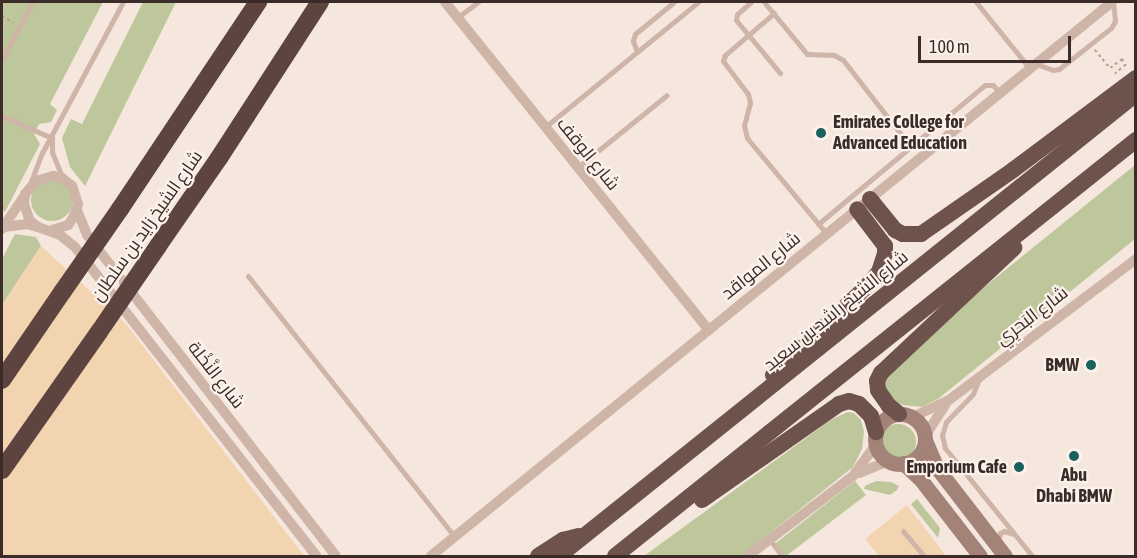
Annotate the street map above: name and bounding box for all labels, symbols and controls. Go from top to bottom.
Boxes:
scale bar [921,24,1074,62]
text: 100 m [929,36,970,57]
place label: Emirates College for Advanced Education [833,112,967,154]
street label: شارع الوقف [552,113,624,195]
marker: Emirates College for Advanced Education [814,126,828,140]
street label: شارع الشيخ زايد بن سلطان [87,146,207,306]
street label: شارع المواقد [717,228,805,304]
street label: شارع الشيخ راشد بن سعيد [760,246,912,376]
street label: شارع البَحرِي [992,282,1072,350]
street label: شارع النَّخْلة [183,337,249,413]
place label: BMW [1045,354,1079,376]
marker: BMW [1084,358,1098,372]
marker: Abu Dhabi BMW [1067,449,1081,463]
place label: Emporium Cafe [906,456,1007,478]
marker: Emporium Cafe [1012,460,1026,474]
place label: Abu Dhabi BMW [1036,465,1112,508]

